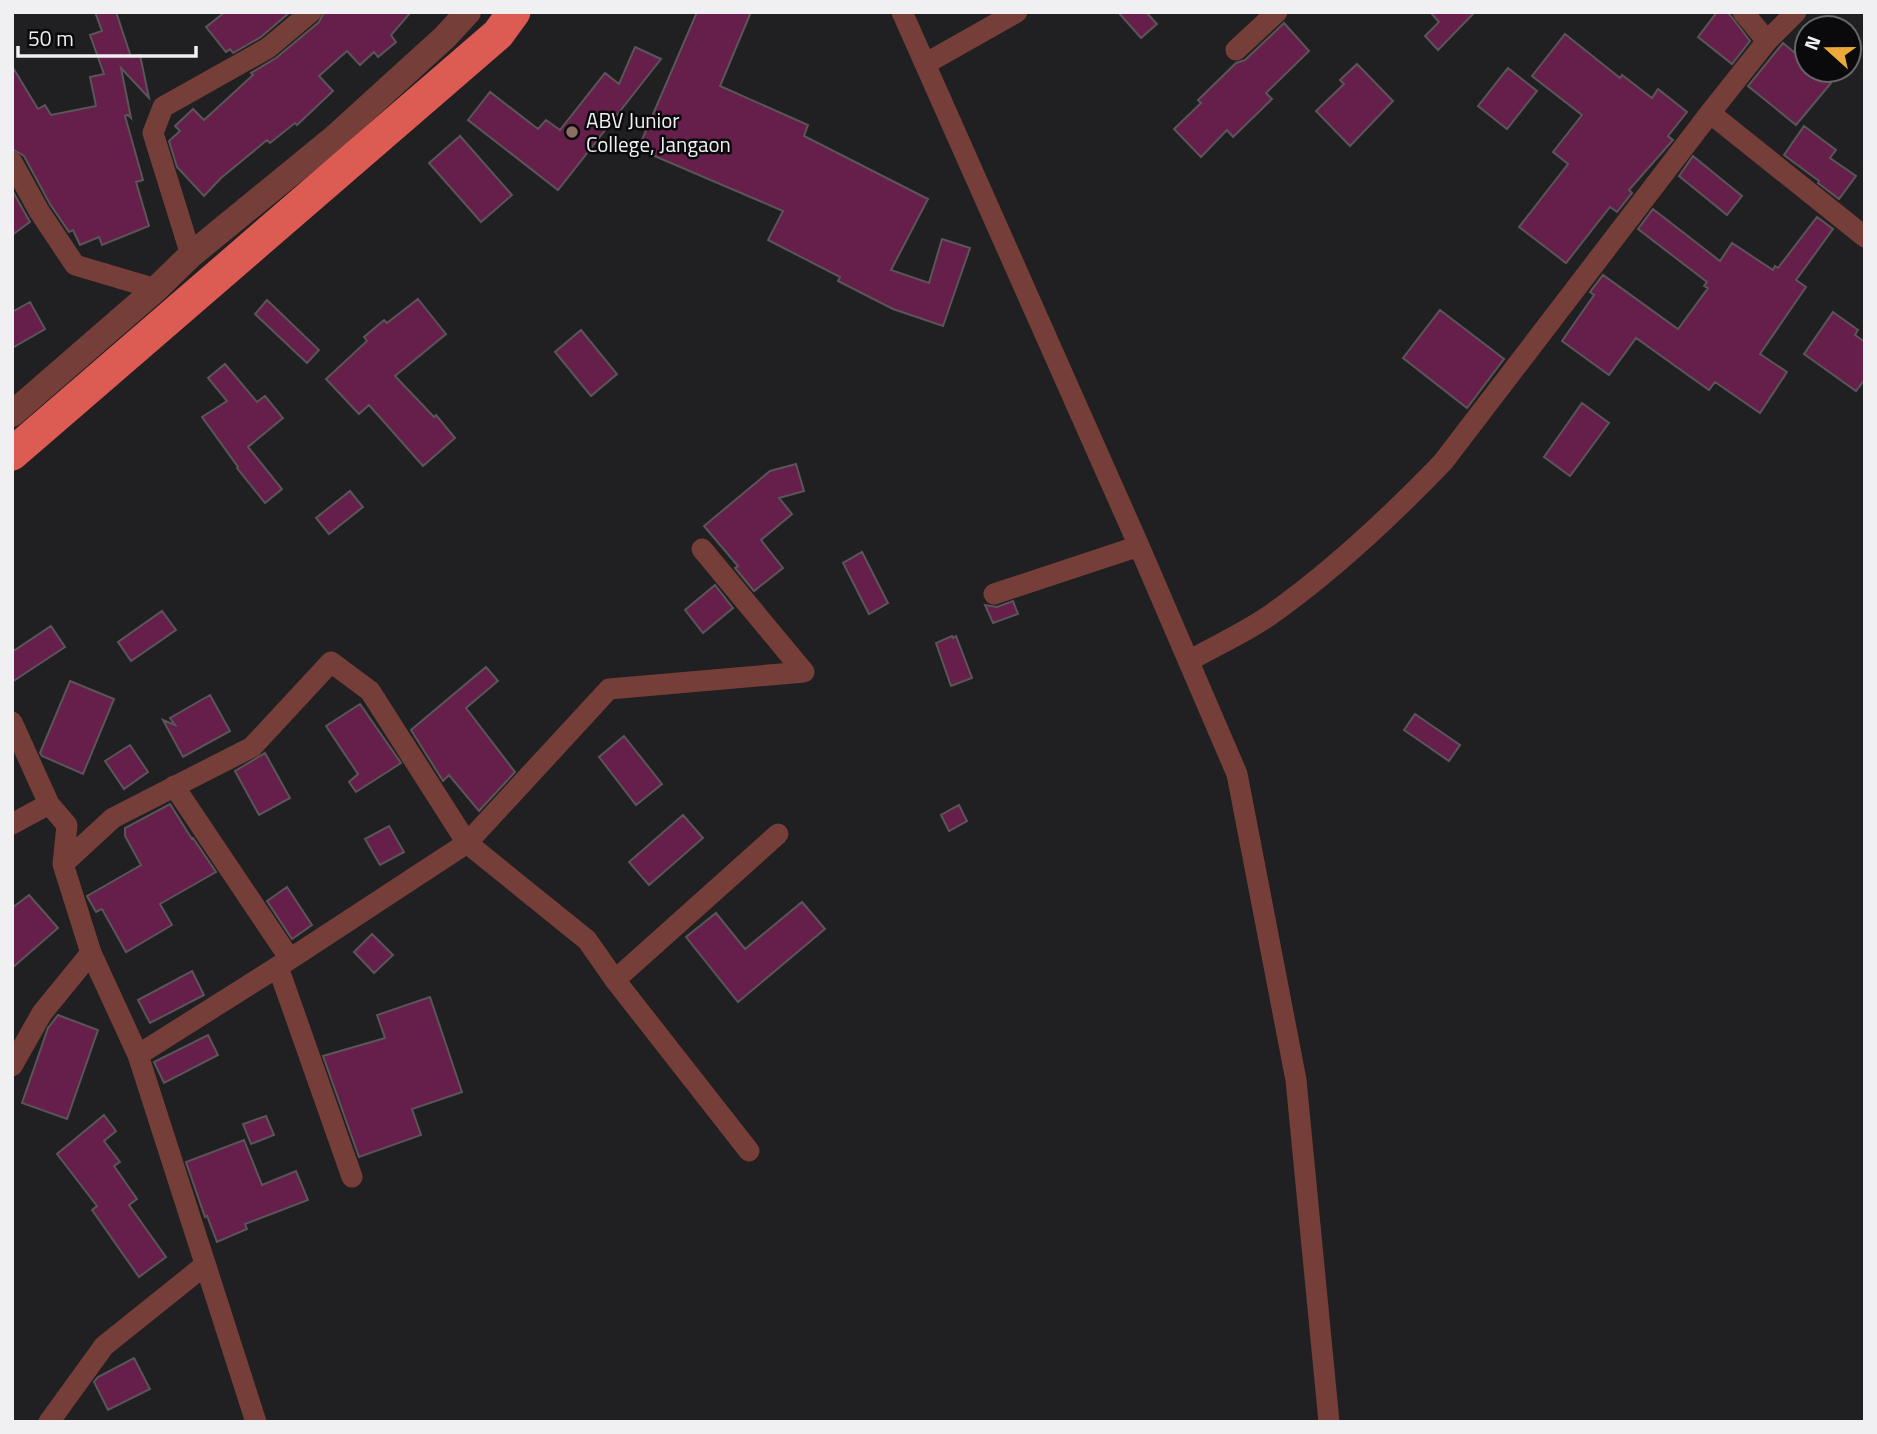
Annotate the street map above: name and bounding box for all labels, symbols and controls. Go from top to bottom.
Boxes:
scale bar [18,14,196,58]
north arrow [1793,14,1863,84]
text: 50 m [28,22,74,54]
text: N [1796,31,1828,54]
place label: ABV Junior College, Jangaon [586,104,731,160]
marker: ABV Junior College, Jangaon [564,124,580,140]

